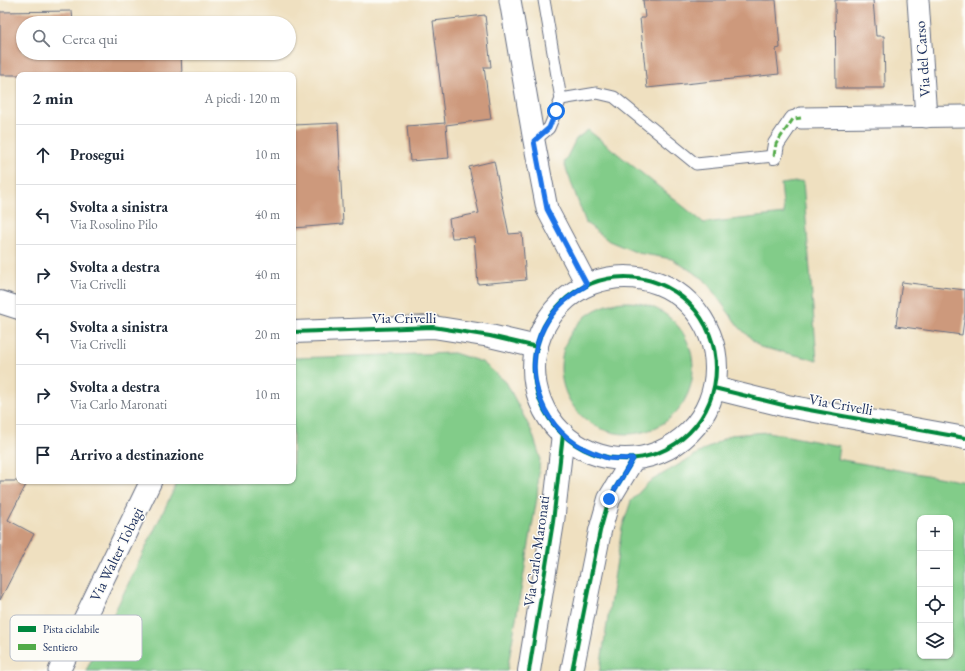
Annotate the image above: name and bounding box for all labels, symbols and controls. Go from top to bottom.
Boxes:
search box [16,16,296,60]
street label: Via del Carso [910,20,934,98]
icon: search [30,27,52,49]
text: Cerca qui [62,29,118,48]
text: 2 min [32,87,73,109]
text: A piedi · 120 m [205,90,280,107]
route start [547,102,565,120]
icon: ahead [32,144,54,166]
text: Prosegui [70,145,125,164]
text: 10 m [255,146,280,163]
text: Svolta a sinistra [70,197,168,216]
icon: left [32,204,54,226]
text: 40 m [255,206,280,223]
text: Via Rosolino Pilo [70,216,158,233]
text: Svolta a destra [70,257,160,276]
icon: right [32,264,54,286]
text: 40 m [255,266,280,283]
text: Via Crivelli [70,276,126,293]
street label: Via Crivelli [372,308,437,327]
text: Svolta a sinistra [70,317,168,336]
icon: left [32,324,54,346]
text: 20 m [255,326,280,343]
text: Via Crivelli [70,336,126,353]
text: Svolta a destra [70,377,160,396]
icon: right [32,384,54,406]
text: 10 m [255,386,280,403]
street label: Via Crivelli [807,389,875,419]
text: Via Carlo Maronati [70,396,167,413]
icon: arrive [32,444,54,466]
text: Arrivo a destinazione [70,445,204,464]
route end [600,490,618,508]
street label: Via Carlo Maronati [519,494,553,608]
street label: Via Walter Tobagi [85,504,147,604]
map controls [917,515,953,659]
button: + [917,515,953,551]
button: − [917,551,953,587]
button: locate [917,587,953,623]
legend [10,615,142,661]
text: Pista ciclabile [43,622,100,636]
button: layers [917,623,953,659]
text: Sentiero [43,640,78,654]

